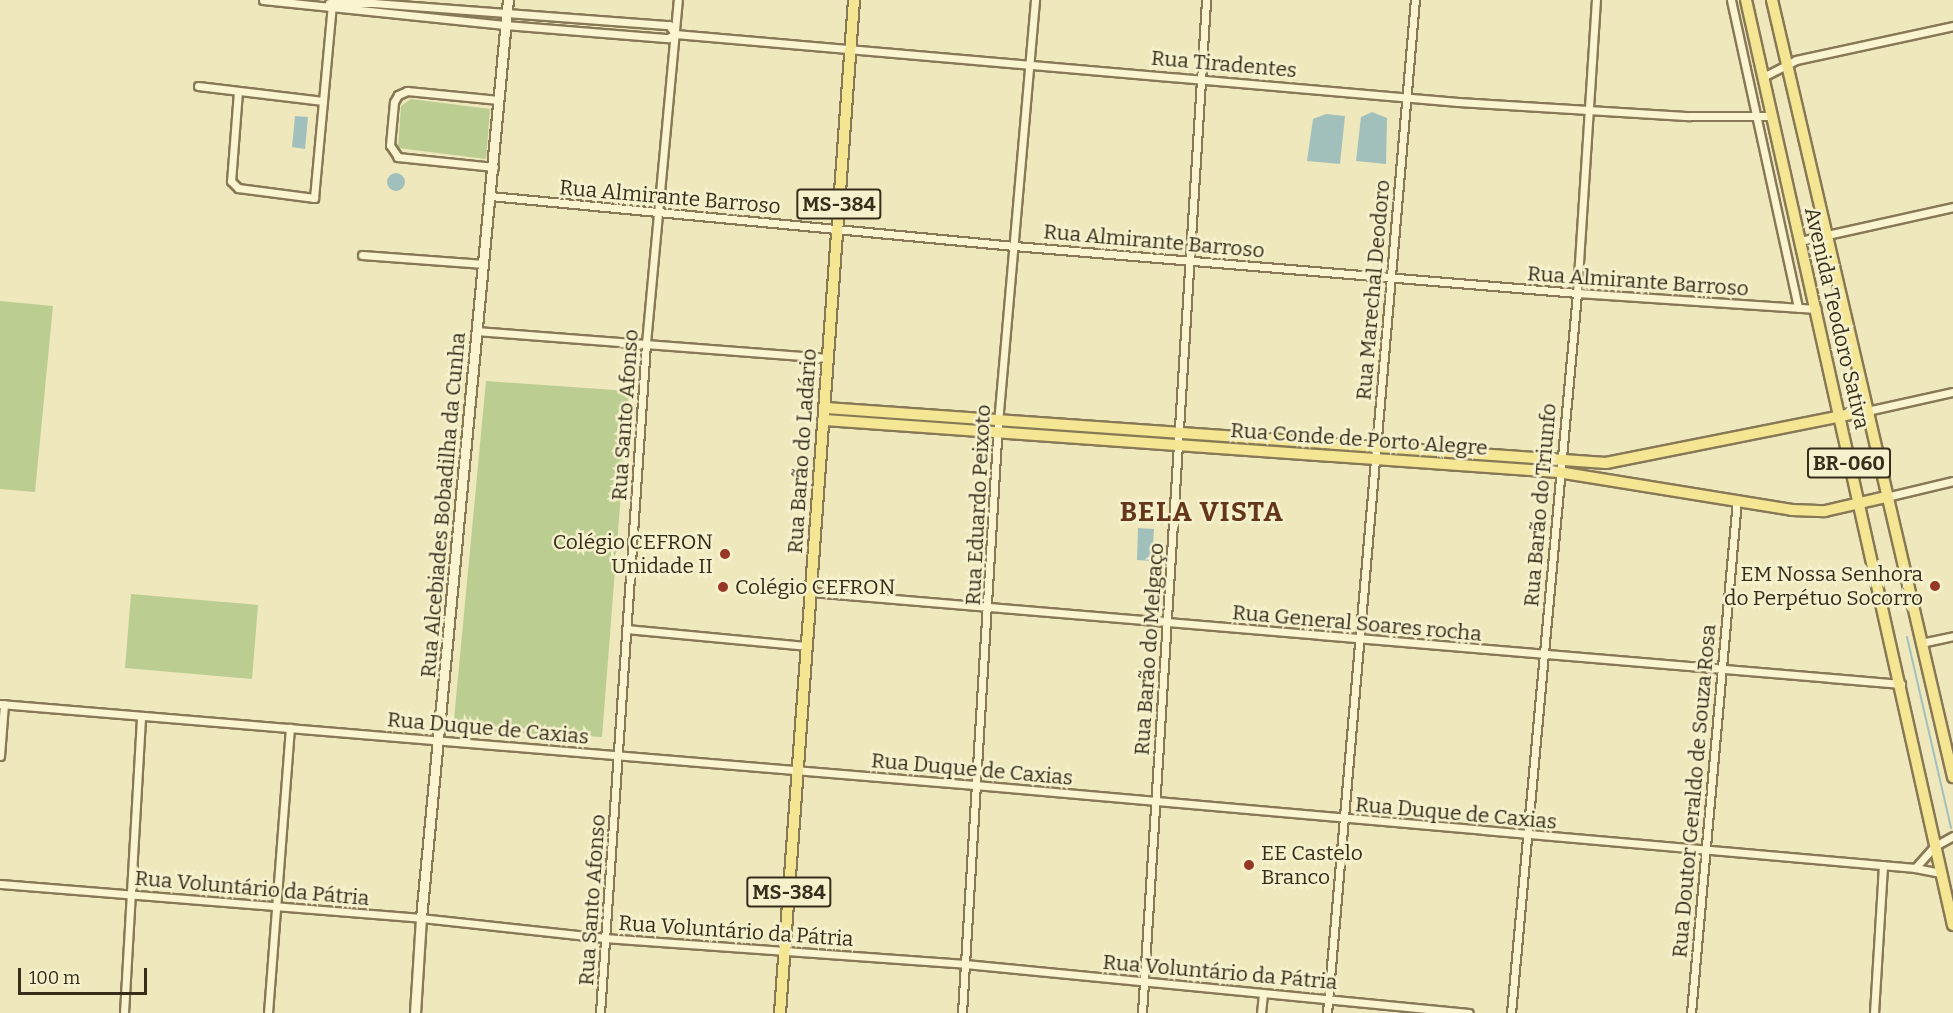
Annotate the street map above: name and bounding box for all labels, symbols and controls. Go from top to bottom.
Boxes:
street label: Rua Tiradentes [1150,45,1298,83]
street label: Rua Almirante Barroso [558,175,782,219]
street label: Rua Marechal Deodoro [1351,179,1395,401]
road number: MS-384 [796,187,882,221]
street label: Avenida Teodoro Sativa [1799,205,1875,431]
street label: Rua Almirante Barroso [1042,219,1266,263]
street label: Rua Almirante Barroso [1526,261,1750,301]
street label: Rua Santo Afonso [606,328,644,502]
street label: Rua Alcebiades Bobadilha da Cunha [415,331,471,679]
street label: Rua Barão do Ladário [782,348,822,554]
street label: Rua Barão do Triunfo [1519,402,1561,608]
street label: Rua Eduardo Peixoto [960,404,996,606]
street label: Rua Conde de Porto Alegre [1230,417,1488,461]
road number: BR-060 [1807,446,1891,480]
district label: BELA VISTA [1120,497,1284,529]
place label: Colégio CEFRON Unidade II [553,529,713,579]
street label: Rua Barão do Melgaço [1129,542,1169,756]
marker: Colégio CEFRON Unidade II [718,547,732,561]
place label: EM Nossa Senhora do Perpétuo Socorro [1724,561,1923,611]
place label: Colégio CEFRON [735,574,895,600]
marker: EM Nossa Senhora do Perpétuo Socorro [1928,579,1942,593]
marker: Colégio CEFRON [716,580,730,594]
street label: Rua General Soares rocha [1231,600,1483,646]
street label: Rua Doutor Geraldo de Souza Rosa [1667,623,1721,959]
street label: Rua Duque de Caxias [386,707,590,749]
street label: Rua Duque de Caxias [870,748,1074,790]
street label: Rua Duque de Caxias [1354,792,1558,834]
street label: Rua Santo Afonso [573,813,611,987]
place label: EE Castelo Branco [1261,840,1363,890]
marker: EE Castelo Branco [1242,858,1256,872]
street label: Rua Voluntário da Pátria [134,865,370,911]
road number: MS-384 [746,875,832,909]
street label: Rua Voluntário da Pátria [618,910,854,952]
street label: Rua Voluntário da Pátria [1102,949,1338,995]
scale bar [21,956,150,994]
text: 100 m [29,967,80,989]

